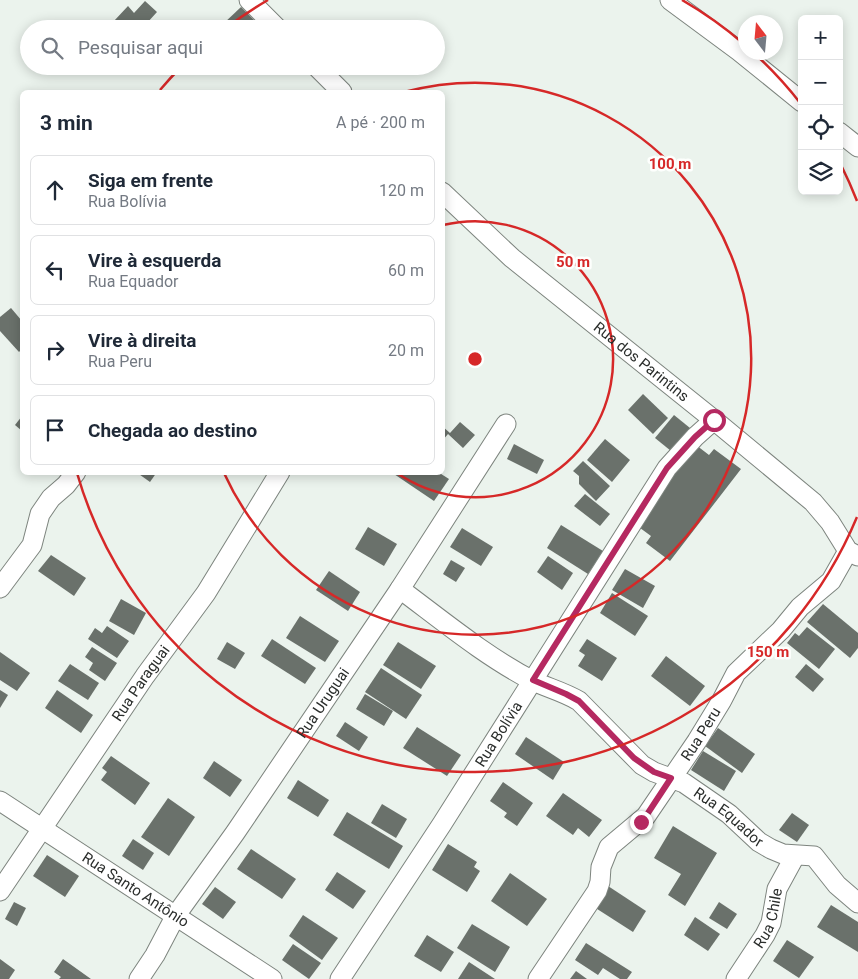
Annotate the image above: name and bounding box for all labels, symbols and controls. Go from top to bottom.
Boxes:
north arrow [738,15,783,60]
map controls [798,15,843,195]
button: + [798,15,843,60]
search box [20,20,445,75]
icon: search [38,34,66,62]
text: Pesquisar aqui [78,36,203,59]
button: − [798,60,843,105]
button: locate [798,105,843,150]
text: 3 min [40,111,93,135]
text: A pé · 200 m [336,113,425,132]
button: layers [798,150,843,195]
text: 100 m [649,155,691,173]
text: Siga em frente [88,169,213,192]
icon: ahead [41,176,69,204]
text: 120 m [379,181,424,200]
text: Rua Bolívia [88,192,167,211]
text: Vire à esquerda [88,249,221,272]
text: 50 m [556,253,590,271]
icon: left [41,256,69,284]
text: 60 m [388,261,424,280]
text: Rua Equador [88,272,178,291]
street label: Rua dos Parintins [590,318,693,405]
text: Vire à direita [88,329,197,352]
icon: right [41,336,69,364]
text: 20 m [388,341,424,360]
centre of rings [466,350,484,368]
text: Rua Peru [88,352,152,371]
route start [703,409,726,432]
icon: arrive [41,416,69,444]
text: Chegada ao destino [88,419,257,442]
street label: Rua Paraguai [108,642,174,725]
text: 150 m [747,643,789,661]
street label: Rua Uruguai [293,664,353,742]
street label: Rua Bolívia [472,698,526,770]
street label: Rua Peru [677,704,725,764]
street label: Rua Equador [690,783,766,851]
route end [630,811,653,834]
street label: Rua Santo Antônio [79,848,192,931]
street label: Rua Chile [750,887,786,952]

